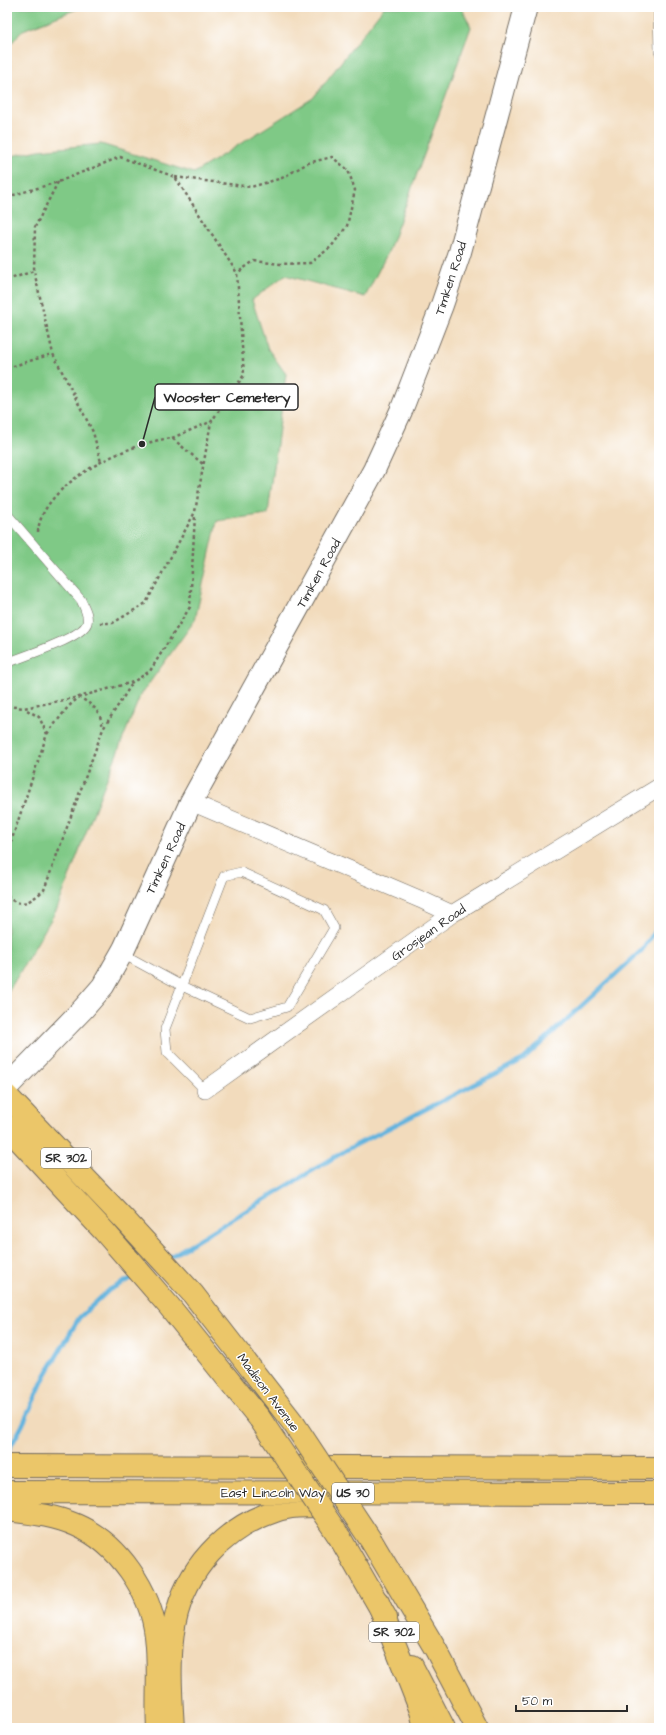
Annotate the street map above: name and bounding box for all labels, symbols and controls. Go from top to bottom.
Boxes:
street label: Timken Road [431,239,471,318]
callout: Wooster Cemetery [155,384,298,410]
text: Wooster Cemetery [162,388,291,408]
street label: Timken Road [292,535,346,611]
street label: Timken Road [142,820,190,897]
street label: Grosjean Road [388,900,470,965]
road number: SR 302 [41,1148,91,1168]
street label: Madison Avenue [233,1350,304,1435]
road number: US 30 [332,1483,374,1503]
street label: East Lincoln Way [221,1484,325,1503]
road number: SR 302 [369,1622,419,1642]
scale bar [516,1687,627,1713]
text: 50 m [522,1693,553,1710]

